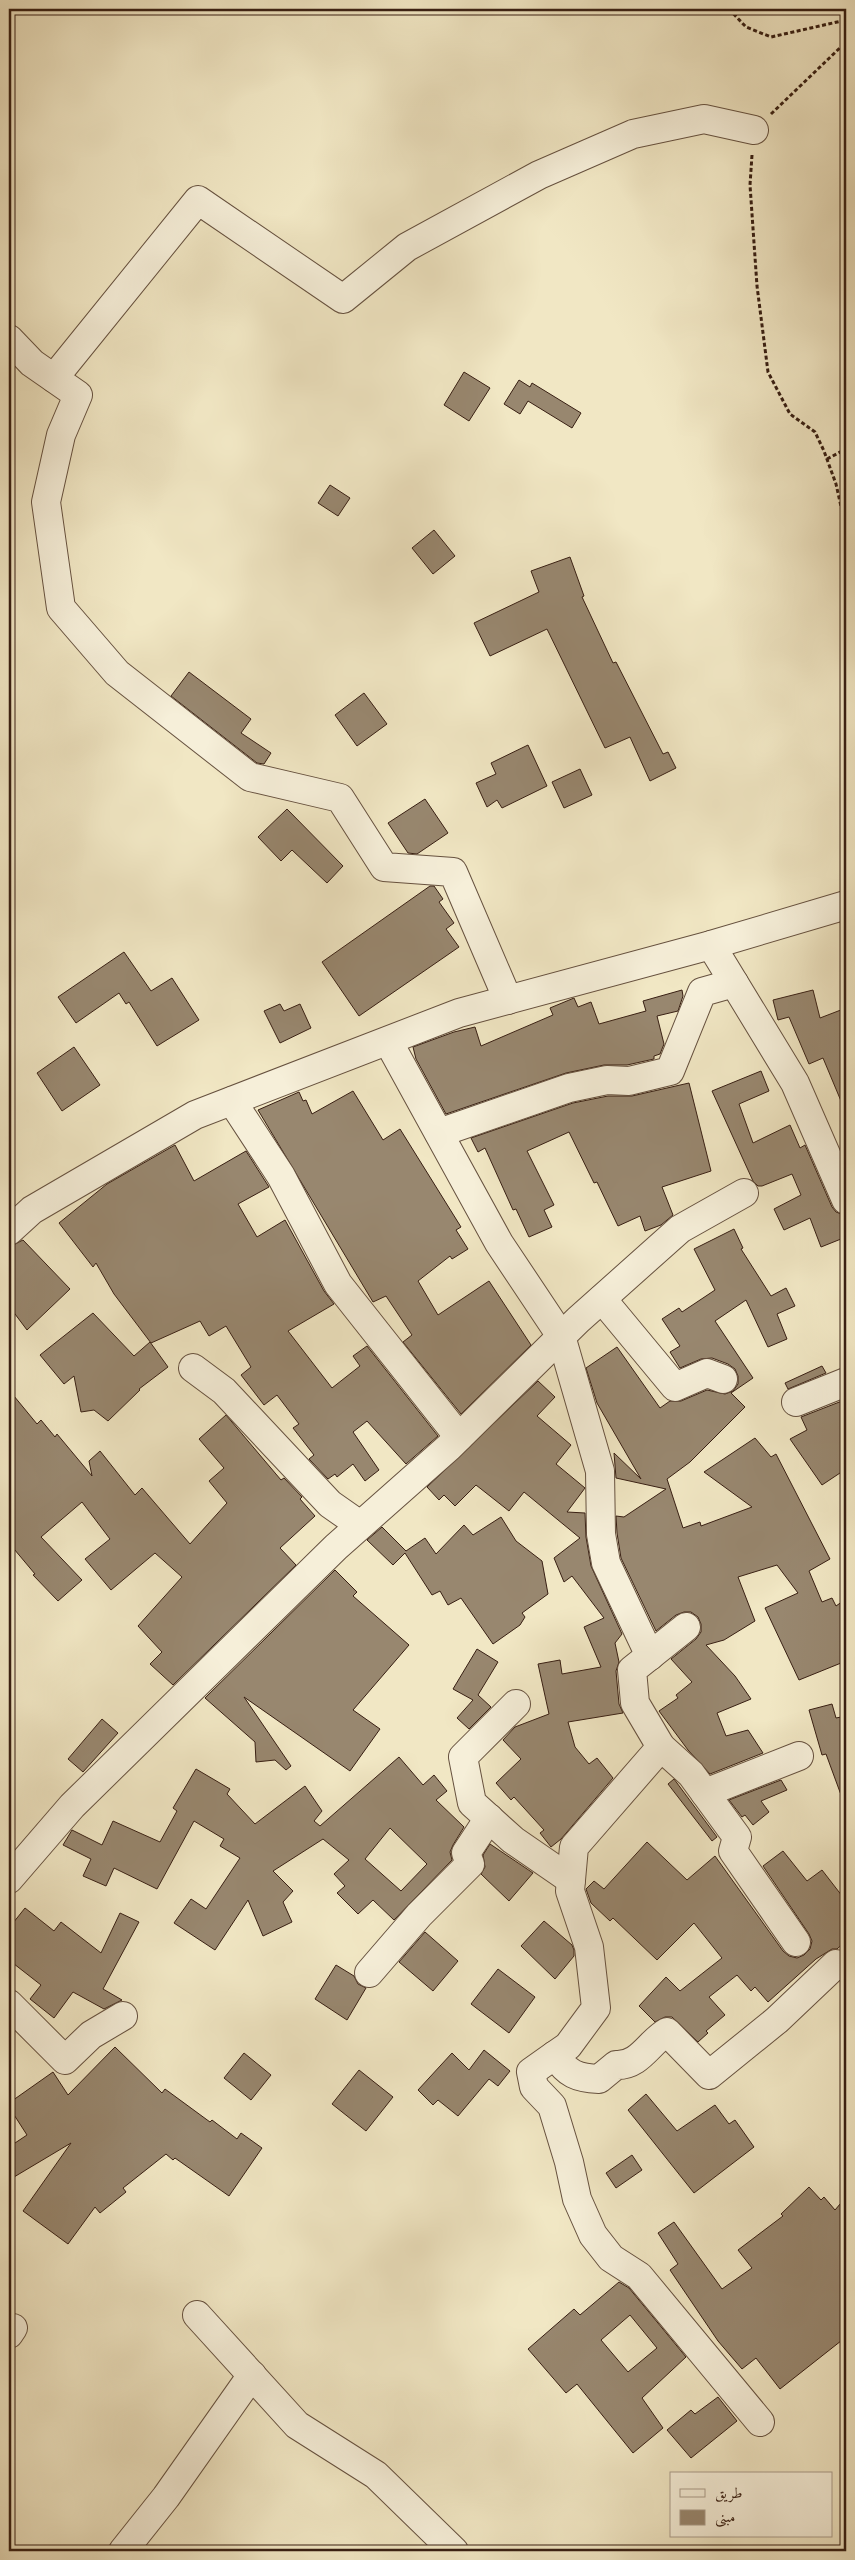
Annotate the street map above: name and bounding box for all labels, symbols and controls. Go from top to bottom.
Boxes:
legend [670,2472,832,2538]
text: طريق [715,2484,742,2503]
text: مبنى [715,2508,735,2528]

